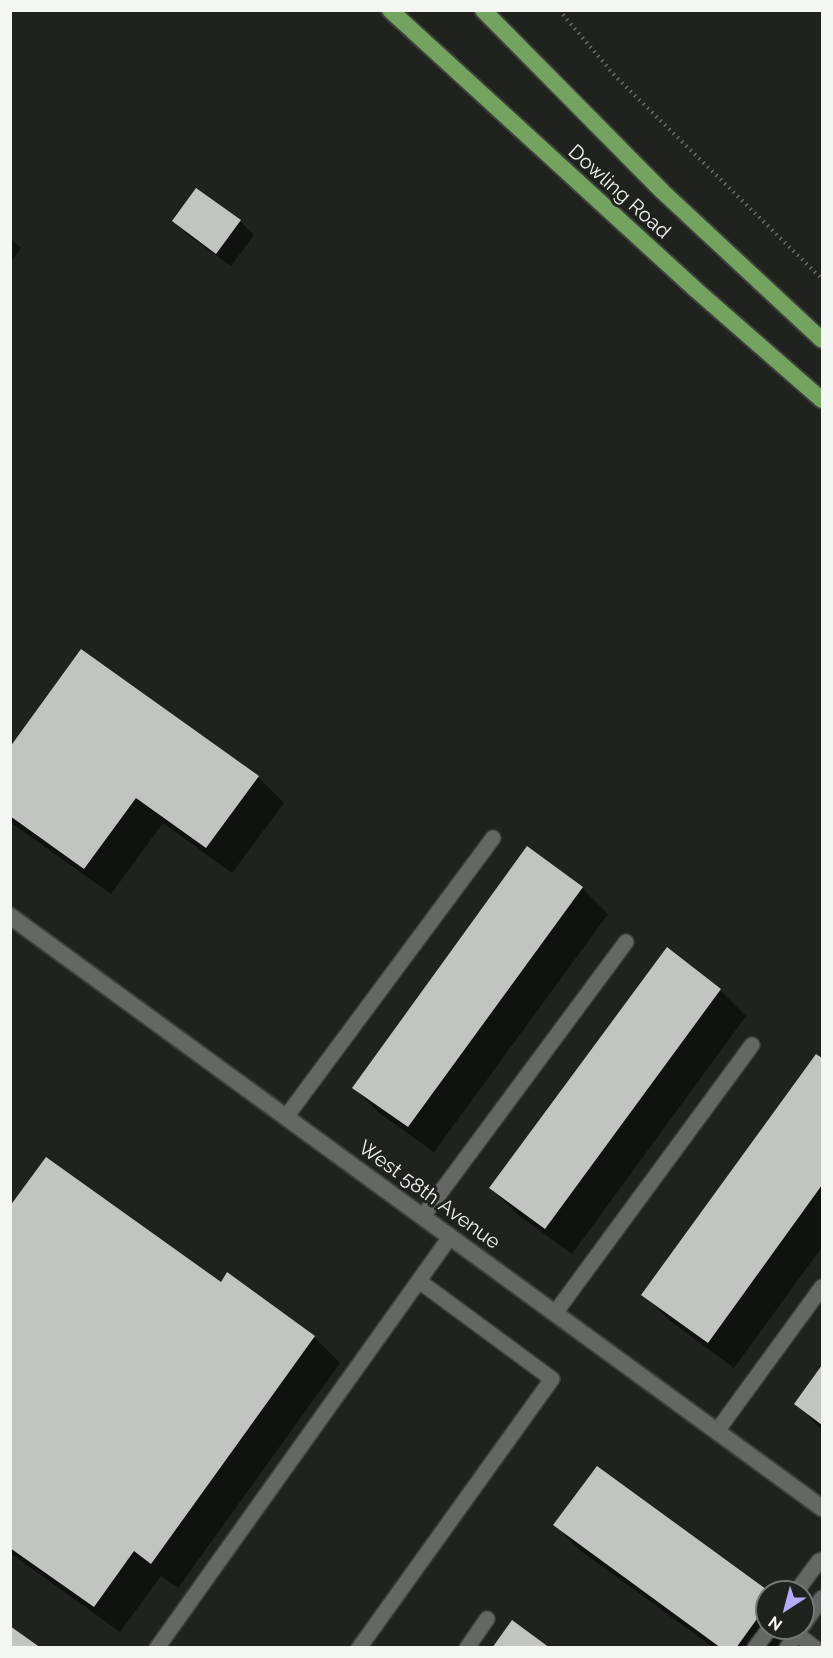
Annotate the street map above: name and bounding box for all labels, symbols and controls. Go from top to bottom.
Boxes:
street label: Dowling Road [563,140,675,244]
street label: West 58th Avenue [354,1136,504,1254]
north arrow [755,1580,815,1640]
text: N [765,1612,786,1635]

